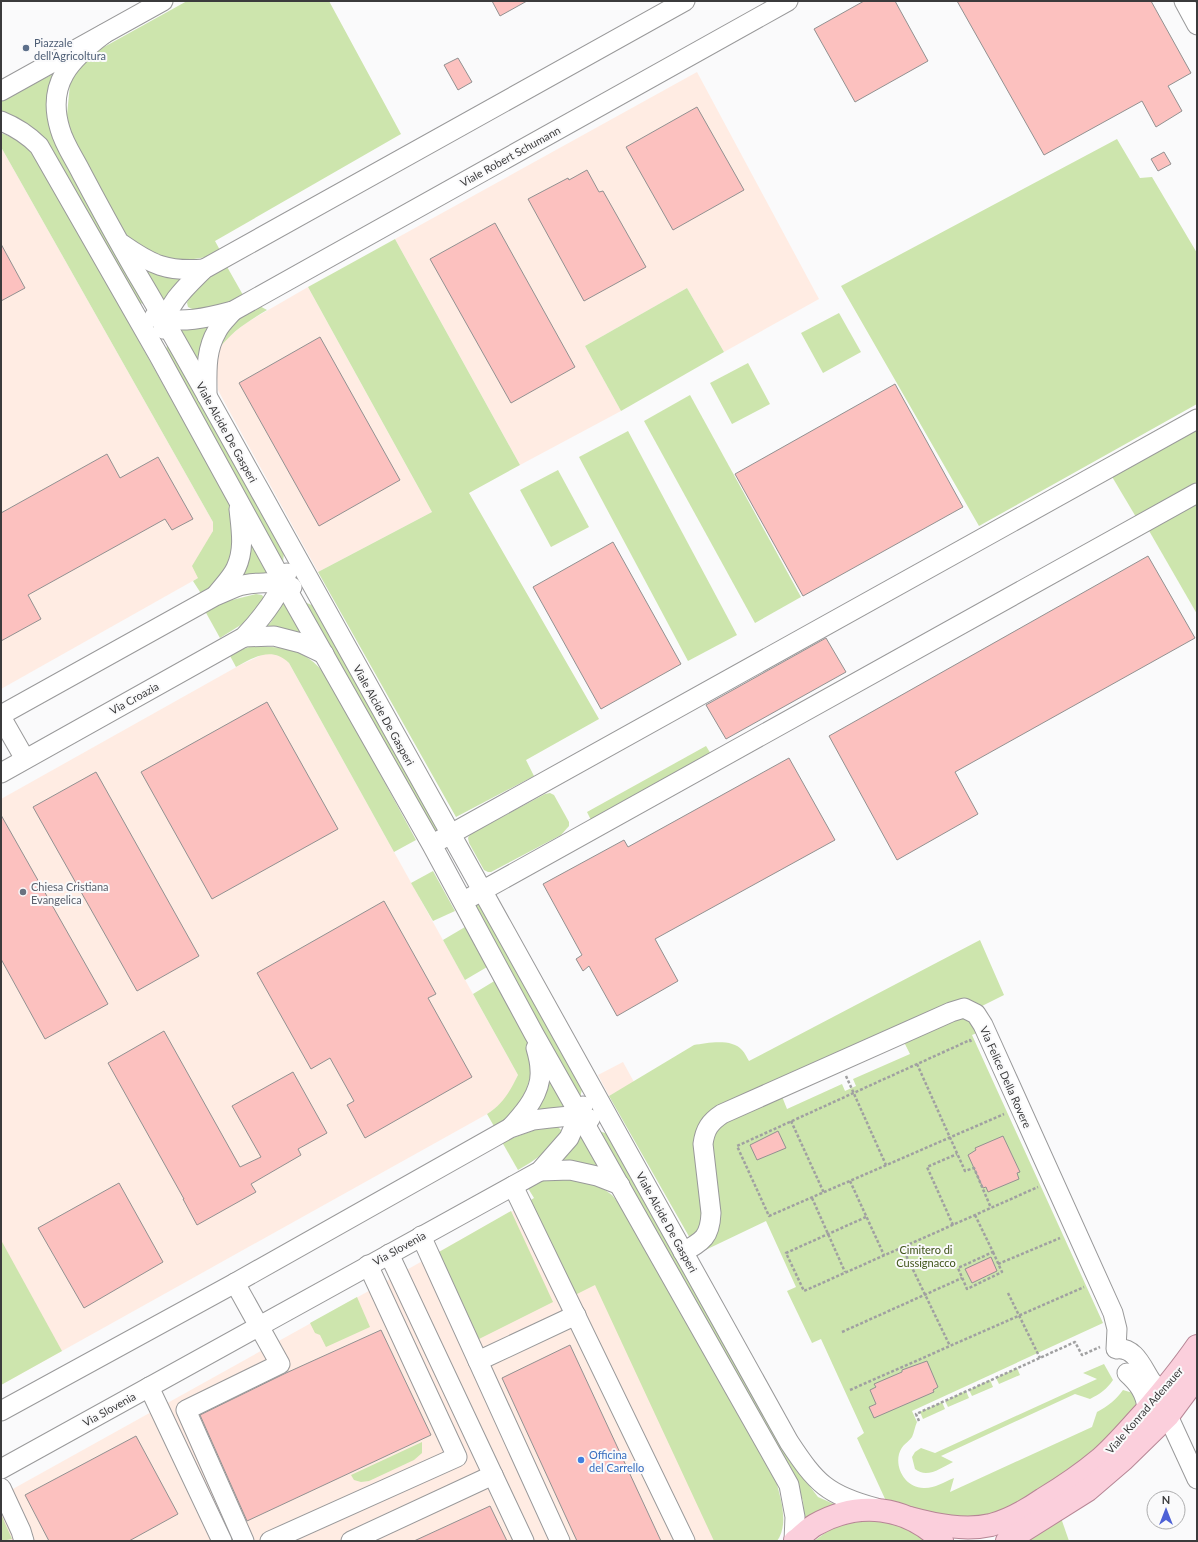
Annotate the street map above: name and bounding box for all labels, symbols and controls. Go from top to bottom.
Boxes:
place label: Piazzale dell'Agricoltura [34,36,106,62]
marker: Piazzale dell'Agricoltura [21,43,31,53]
street label: Viale Robert Schumann [458,123,562,189]
street label: Viale Alcide De Gasperi [194,379,260,485]
street label: Viale Alcide De Gasperi [351,662,417,768]
street label: Via Croazia [107,679,161,717]
place label: Chiesa Cristiana Evangelica [31,880,109,906]
marker: Chiesa Cristiana Evangelica [18,887,28,897]
street label: Via Felice Della Rovere [978,1024,1034,1130]
street label: Viale Alcide De Gasperi [634,1169,700,1275]
street label: Via Slovenia [370,1228,428,1268]
park label: Cimitero di Cussignacco [896,1243,956,1269]
street label: Viale Konrad Adenauer [1103,1364,1185,1456]
street label: Via Slovenia [80,1389,138,1429]
place label: Officina del Carrello [589,1448,644,1474]
marker: Officina del Carrello [576,1455,586,1465]
north arrow [1146,1490,1186,1530]
text: N [1162,1493,1170,1506]

